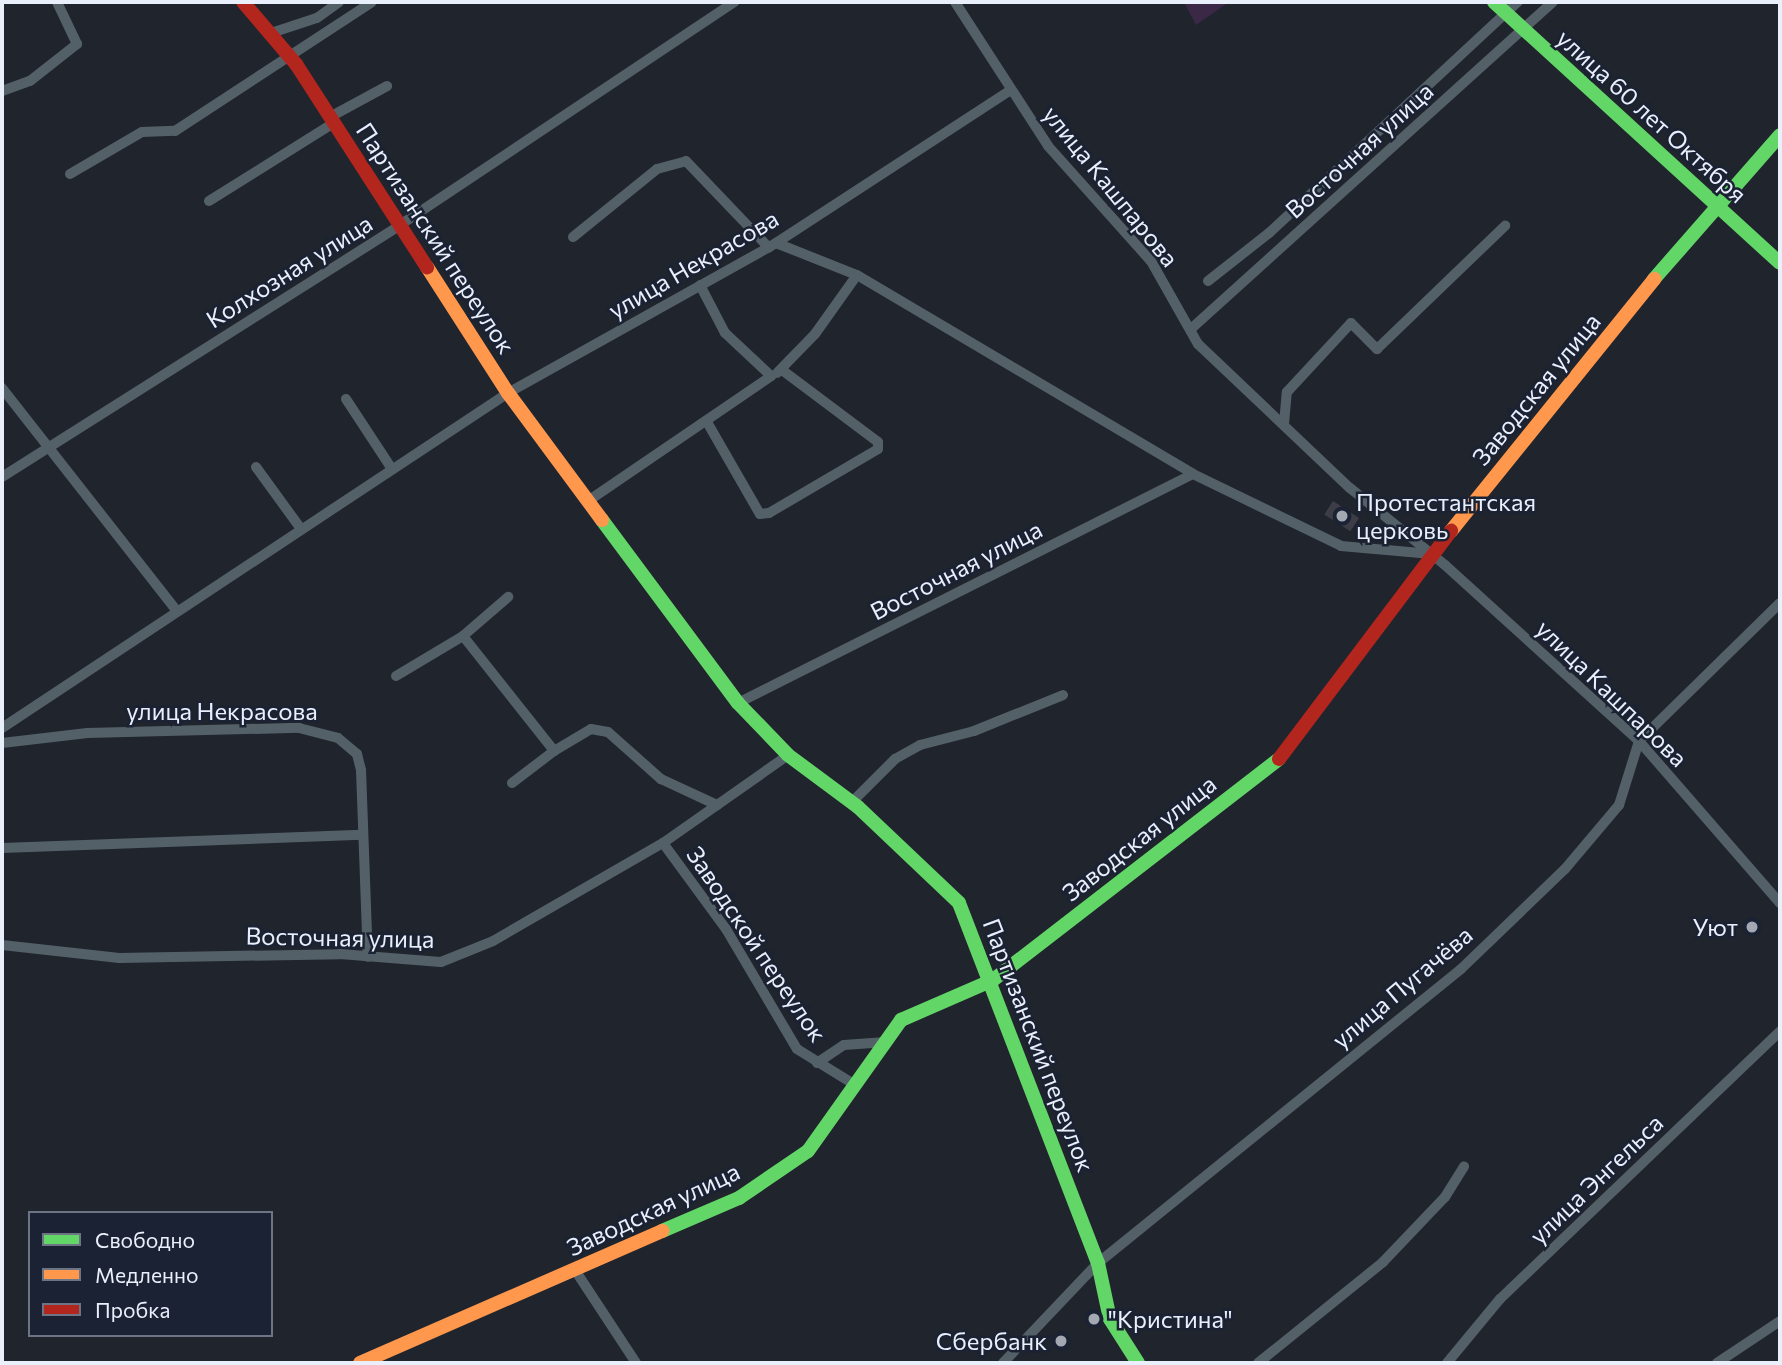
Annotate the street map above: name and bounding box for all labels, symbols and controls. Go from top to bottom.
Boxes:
street label: улица 60 лет Октября [1551,23,1753,209]
street label: Восточная улица [1279,76,1439,224]
street label: улица Кашпарова [1037,100,1185,272]
street label: Партизанский переулок [351,117,521,359]
street label: улица Некрасова [603,204,783,324]
street label: Колхозная улица [201,208,377,334]
street label: Заводская улица [1466,307,1606,471]
place label: Протестантская церковь [1356,488,1536,544]
marker: Протестантская церковь [1334,508,1350,524]
street label: Восточная улица [865,514,1047,626]
street label: улица Кашпарова [1531,614,1693,772]
street label: улица Некрасова [126,697,318,725]
street label: Заводская улица [1056,769,1222,907]
street label: Заводской переулок [681,841,833,1047]
place label: Уют [1693,913,1738,941]
street label: Партизанский переулок [977,914,1101,1176]
marker: Уют [1744,919,1760,935]
street label: улица Пугачёва [1326,920,1478,1054]
street label: Восточная улица [245,921,435,953]
street label: улица Энгельса [1523,1108,1669,1250]
street label: Заводская улица [562,1156,744,1262]
legend [28,1211,273,1337]
text: Свободно [95,1227,195,1252]
text: Медленно [95,1262,199,1287]
text: Пробка [95,1297,170,1322]
place label: "Кристина" [1108,1305,1233,1333]
marker: "Кристина" [1086,1311,1102,1327]
place label: Сбербанк [936,1327,1047,1355]
marker: Сбербанк [1053,1333,1069,1349]

